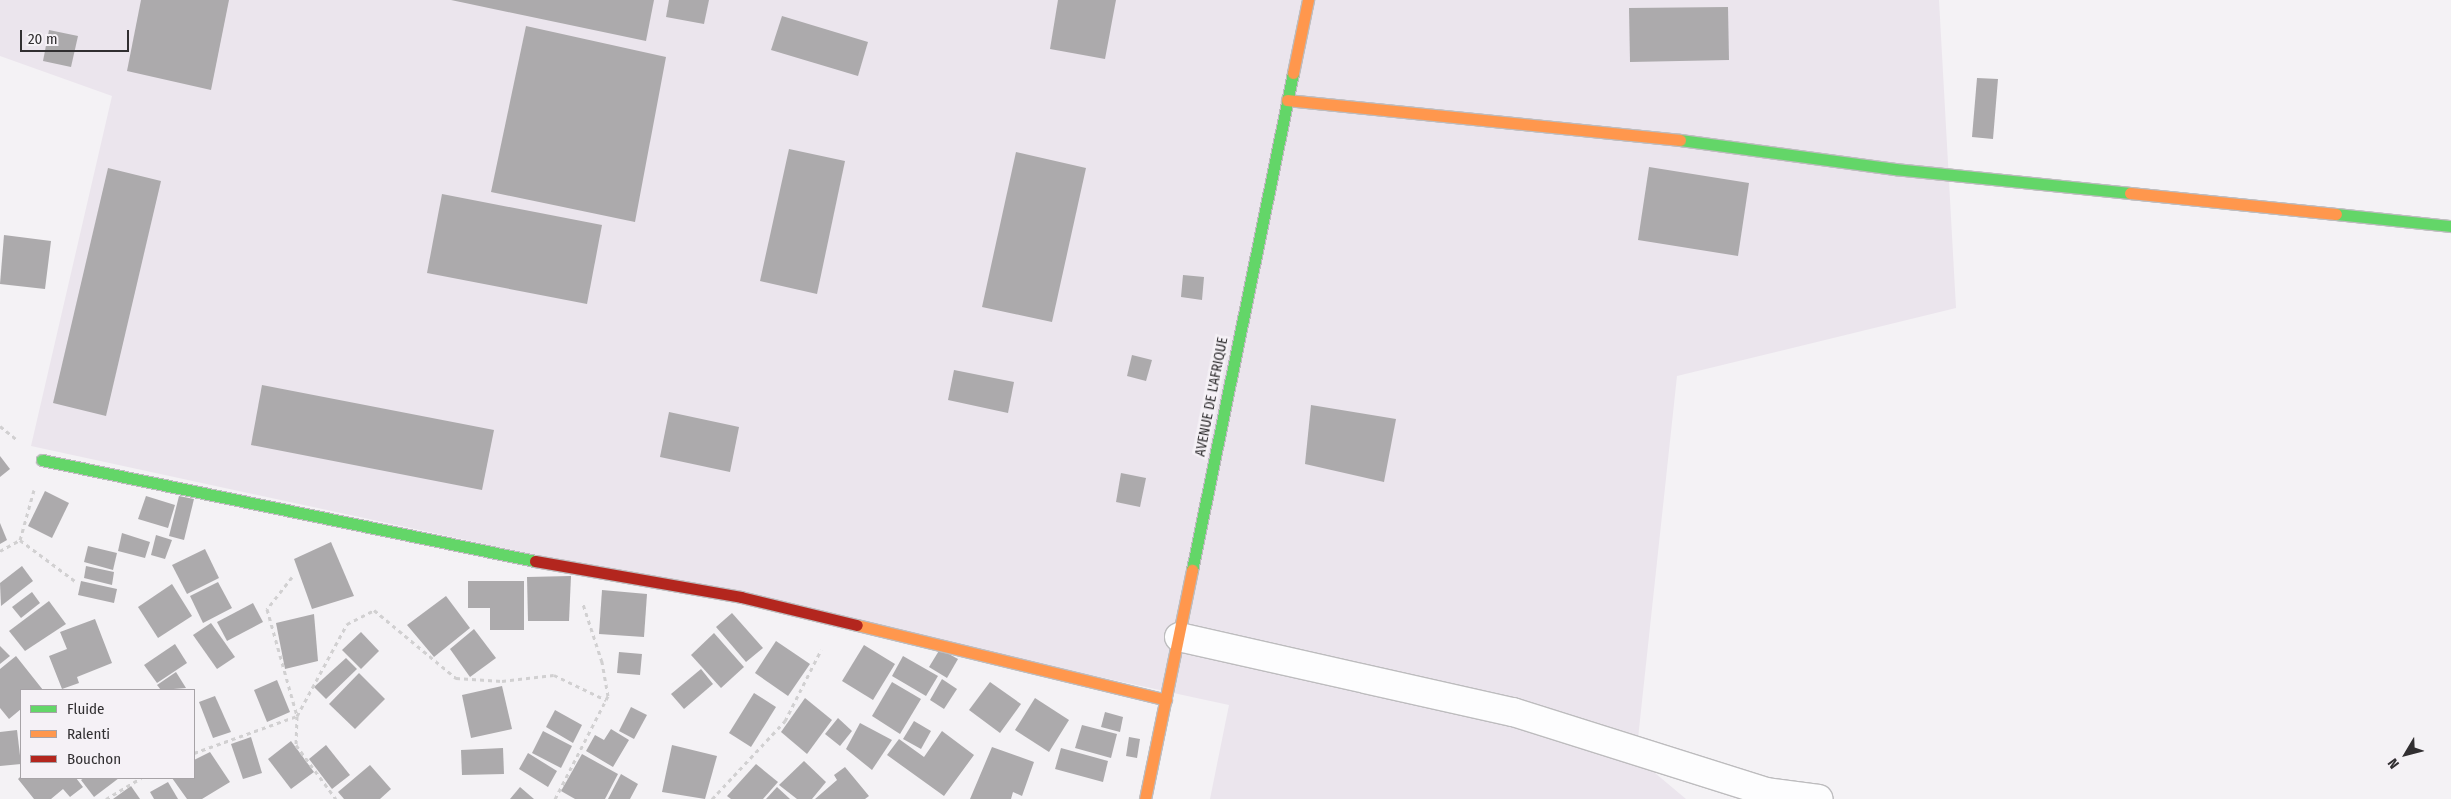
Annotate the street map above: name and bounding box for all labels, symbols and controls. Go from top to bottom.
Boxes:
scale bar [22,20,131,52]
text: 20 m [28,30,58,48]
street label: AVENUE DE L'AFRIQUE [1192,336,1232,458]
legend [20,689,195,779]
text: Fluide [67,700,104,718]
text: Ralenti [67,725,110,743]
north arrow [2381,729,2431,779]
text: Bouchon [67,750,121,768]
text: N [2384,755,2403,772]

